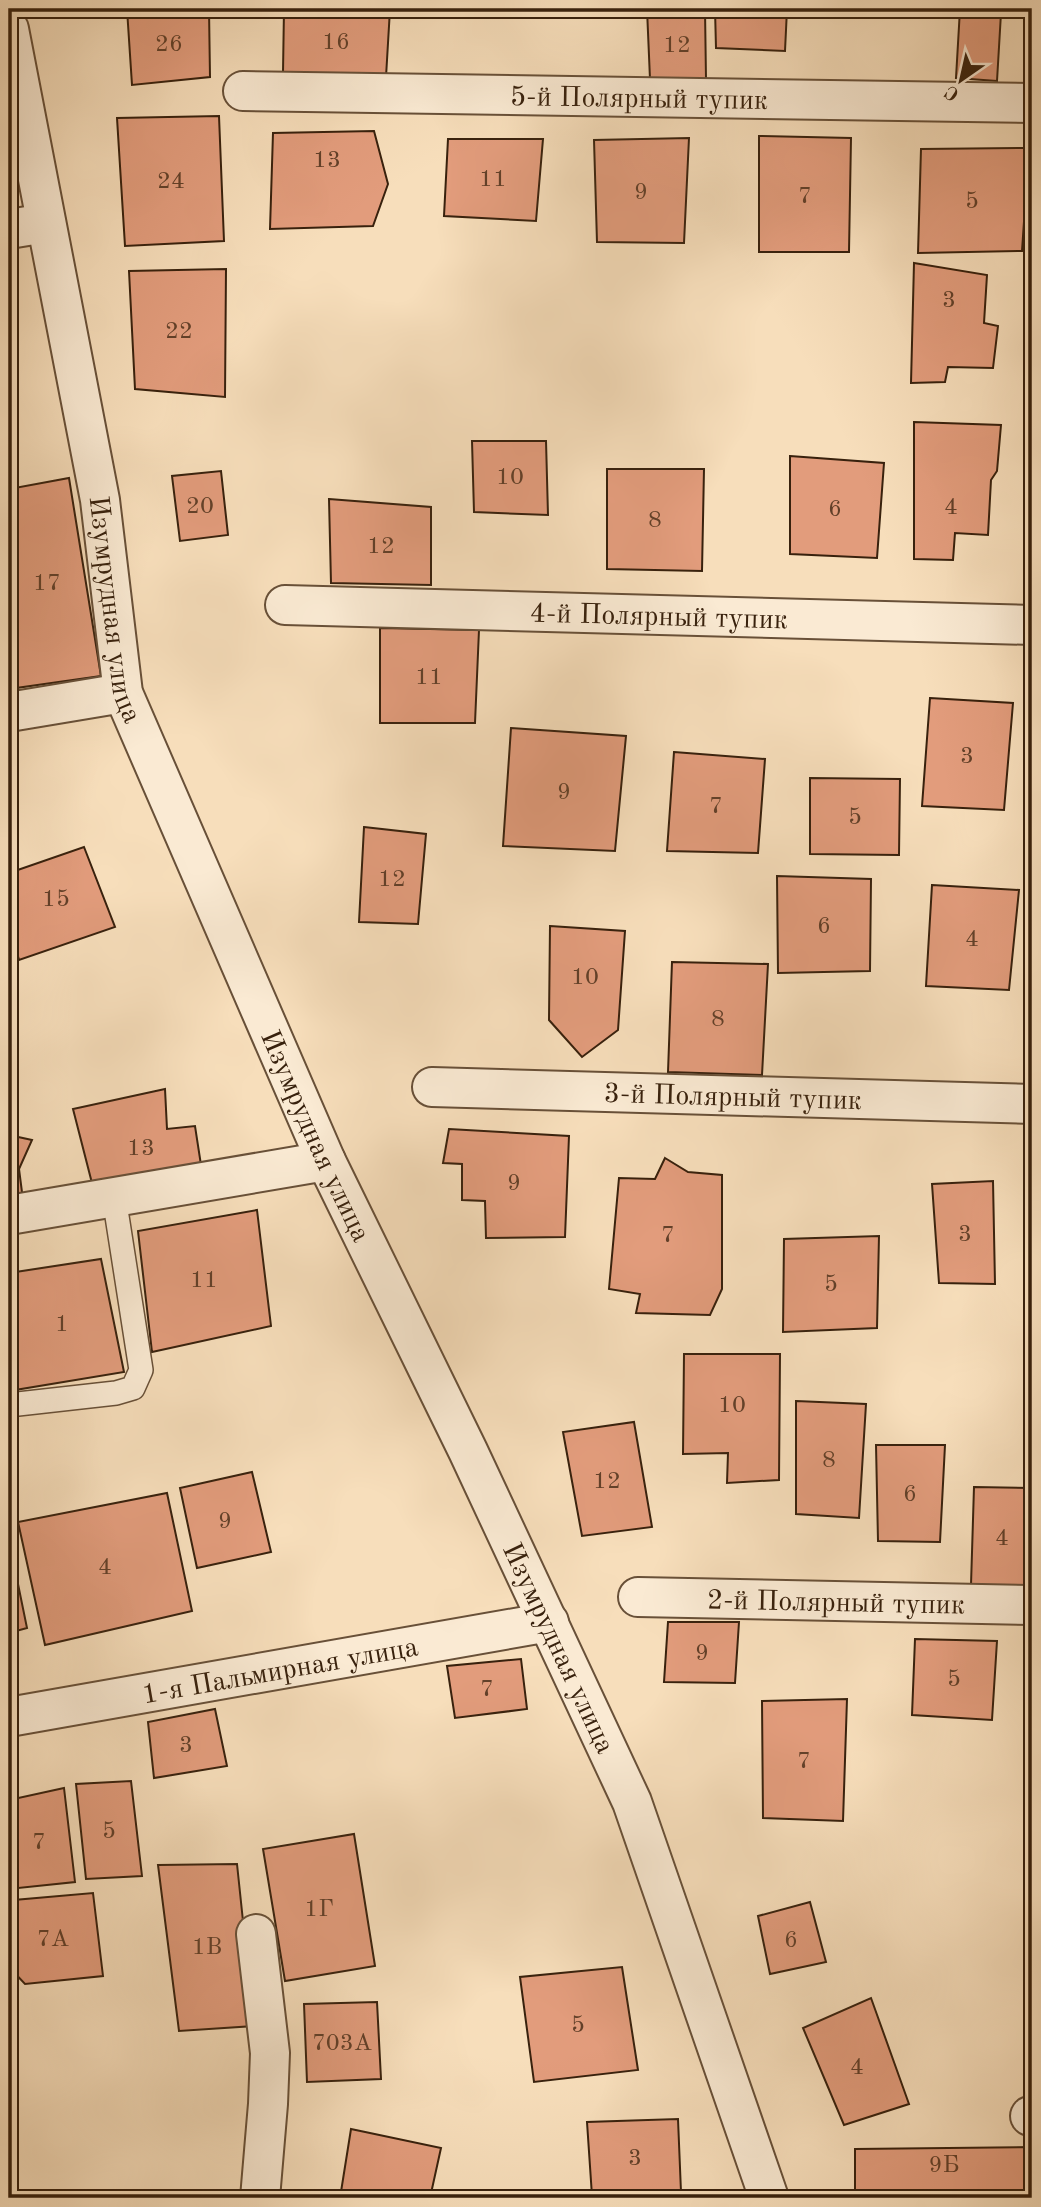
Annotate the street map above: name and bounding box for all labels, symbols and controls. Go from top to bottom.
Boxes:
house number: 16 [322,31,350,55]
house number: 26 [155,33,183,57]
house number: 12 [663,34,691,58]
north arrow [926,46,996,116]
text: С [942,81,963,103]
street label: 5-й Полярный тупик [510,84,768,116]
house number: 13 [313,149,341,173]
house number: 11 [479,168,507,192]
house number: 24 [157,170,185,194]
house number: 9 [634,181,648,205]
house number: 7 [798,185,812,209]
house number: 5 [965,190,979,214]
house number: 3 [942,289,956,313]
house number: 22 [165,320,193,344]
house number: 10 [496,466,524,490]
street label: Изумрудная улица [83,494,145,728]
house number: 20 [186,495,214,519]
house number: 4 [944,496,958,520]
house number: 6 [828,498,842,522]
house number: 8 [648,509,662,533]
house number: 12 [367,535,395,559]
house number: 17 [33,572,61,596]
street label: 4-й Полярный тупик [529,601,788,635]
house number: 11 [415,666,443,690]
house number: 3 [960,745,974,769]
house number: 9 [557,781,571,805]
house number: 7 [709,795,723,819]
house number: 5 [848,806,862,830]
house number: 12 [378,868,406,892]
house number: 15 [42,888,70,912]
house number: 6 [817,915,831,939]
house number: 4 [965,928,979,952]
house number: 10 [571,966,599,990]
house number: 8 [711,1008,725,1032]
street label: Изумрудная улица [254,1027,374,1247]
street label: 3-й Полярный тупик [603,1081,862,1116]
house number: 13 [127,1137,155,1161]
house number: 9 [507,1172,521,1196]
house number: 3 [958,1223,972,1247]
house number: 7 [661,1224,675,1248]
house number: 11 [190,1269,218,1293]
house number: 5 [824,1273,838,1297]
house number: 1 [55,1313,69,1337]
house number: 10 [718,1394,746,1418]
house number: 8 [822,1449,836,1473]
house number: 12 [593,1470,621,1494]
house number: 6 [903,1483,917,1507]
house number: 9 [218,1510,232,1534]
house number: 4 [995,1527,1009,1551]
street label: Изумрудная улица [496,1539,618,1759]
house number: 4 [98,1556,112,1580]
street label: 2-й Полярный тупик [707,1587,965,1621]
street label: 1-я Пальмирная улица [140,1634,421,1710]
house number: 9 [695,1642,709,1666]
house number: 5 [947,1668,961,1692]
house number: 7 [480,1678,494,1702]
house number: 3 [179,1734,193,1758]
house number: 7 [797,1750,811,1774]
house number: 5 [102,1820,116,1844]
house number: 7 [32,1831,46,1855]
house number: 1Г [304,1898,334,1922]
house number: 7А [37,1928,69,1952]
house number: 6 [784,1929,798,1953]
house number: 1В [192,1936,222,1960]
house number: 5 [571,2014,585,2038]
house number: 703А [312,2032,372,2056]
house number: 4 [850,2056,864,2080]
house number: 3 [628,2147,642,2171]
house number: 9Б [929,2154,959,2178]

